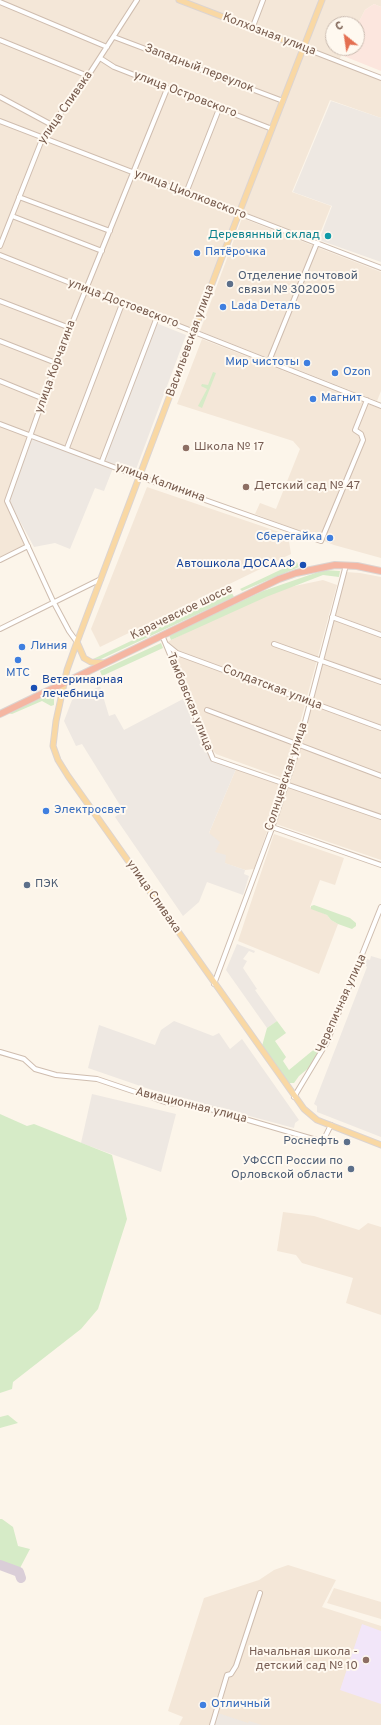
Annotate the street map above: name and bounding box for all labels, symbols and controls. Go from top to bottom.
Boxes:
street label: Колхозная улица [220,11,318,59]
north arrow [325,16,365,56]
text: С [333,19,346,34]
street label: Западный переулок [142,41,256,97]
street label: улица Спивака [36,69,96,147]
street label: улица Островского [131,69,239,121]
street label: улица Циолковского [132,167,248,223]
place label: Деревянный склад [208,229,320,243]
marker: Деревянный склад [323,231,333,241]
place label: Пятёрочка [205,246,266,260]
marker: Пятёрочка [192,248,202,258]
place label: Отделение почтовой связи № 302005 [238,270,358,298]
street label: улица Достоевского [66,276,180,332]
marker: Отделение почтовой связи № 302005 [225,279,235,289]
street label: Васильевская улица [164,283,218,399]
place label: Lada Dеталь [231,300,300,314]
marker: Lada Dеталь [218,302,228,312]
street label: улица Корчагина [33,319,79,415]
place label: Мир чистоты [225,356,299,370]
marker: Мир чистоты [302,358,312,368]
place label: Ozon [343,366,371,380]
marker: Ozon [330,368,340,378]
place label: Магнит [321,392,362,406]
marker: Магнит [308,394,318,404]
place label: Школа № 17 [194,441,264,455]
marker: Школа № 17 [181,443,191,453]
street label: улица Калинина [113,460,207,506]
place label: Детский сад № 47 [254,480,360,494]
marker: Детский сад № 47 [241,482,251,492]
place label: Сберегайка [256,531,322,545]
marker: Сберегайка [325,533,335,543]
place label: Автошкола ДОСААФ [176,558,295,572]
marker: Автошкола ДОСААФ [298,560,308,570]
street label: Карачевское шоссе [129,582,235,644]
place label: Линия [30,640,67,654]
marker: Линия [17,642,27,652]
street label: Тамбовская улица [163,651,215,753]
marker: МТС [13,655,23,665]
street label: Солдатская улица [220,662,324,714]
place label: МТС [6,667,30,681]
place label: Ветеринарная лечебница [42,674,123,702]
marker: Ветеринарная лечебница [29,683,39,693]
street label: Солнцевская улица [263,721,311,833]
place label: Электросвет [54,804,126,818]
marker: Электросвет [41,806,51,816]
street label: улица Спивака [123,858,183,936]
place label: ПЭК [35,878,59,892]
marker: ПЭК [22,880,32,890]
street label: Черепичная улица [314,952,370,1056]
street label: Авиационная улица [134,1085,248,1127]
place label: Роснефть [283,1135,339,1149]
marker: Роснефть [342,1137,352,1147]
place label: УФССП России по Орловской области [231,1155,343,1183]
marker: УФССП России по Орловской области [346,1164,356,1174]
place label: Начальная школа - детский сад № 10 [249,1646,358,1674]
marker: Начальная школа - детский сад № 10 [361,1655,371,1665]
place label: Отличный [211,1698,270,1712]
marker: Отличный [198,1700,208,1710]

